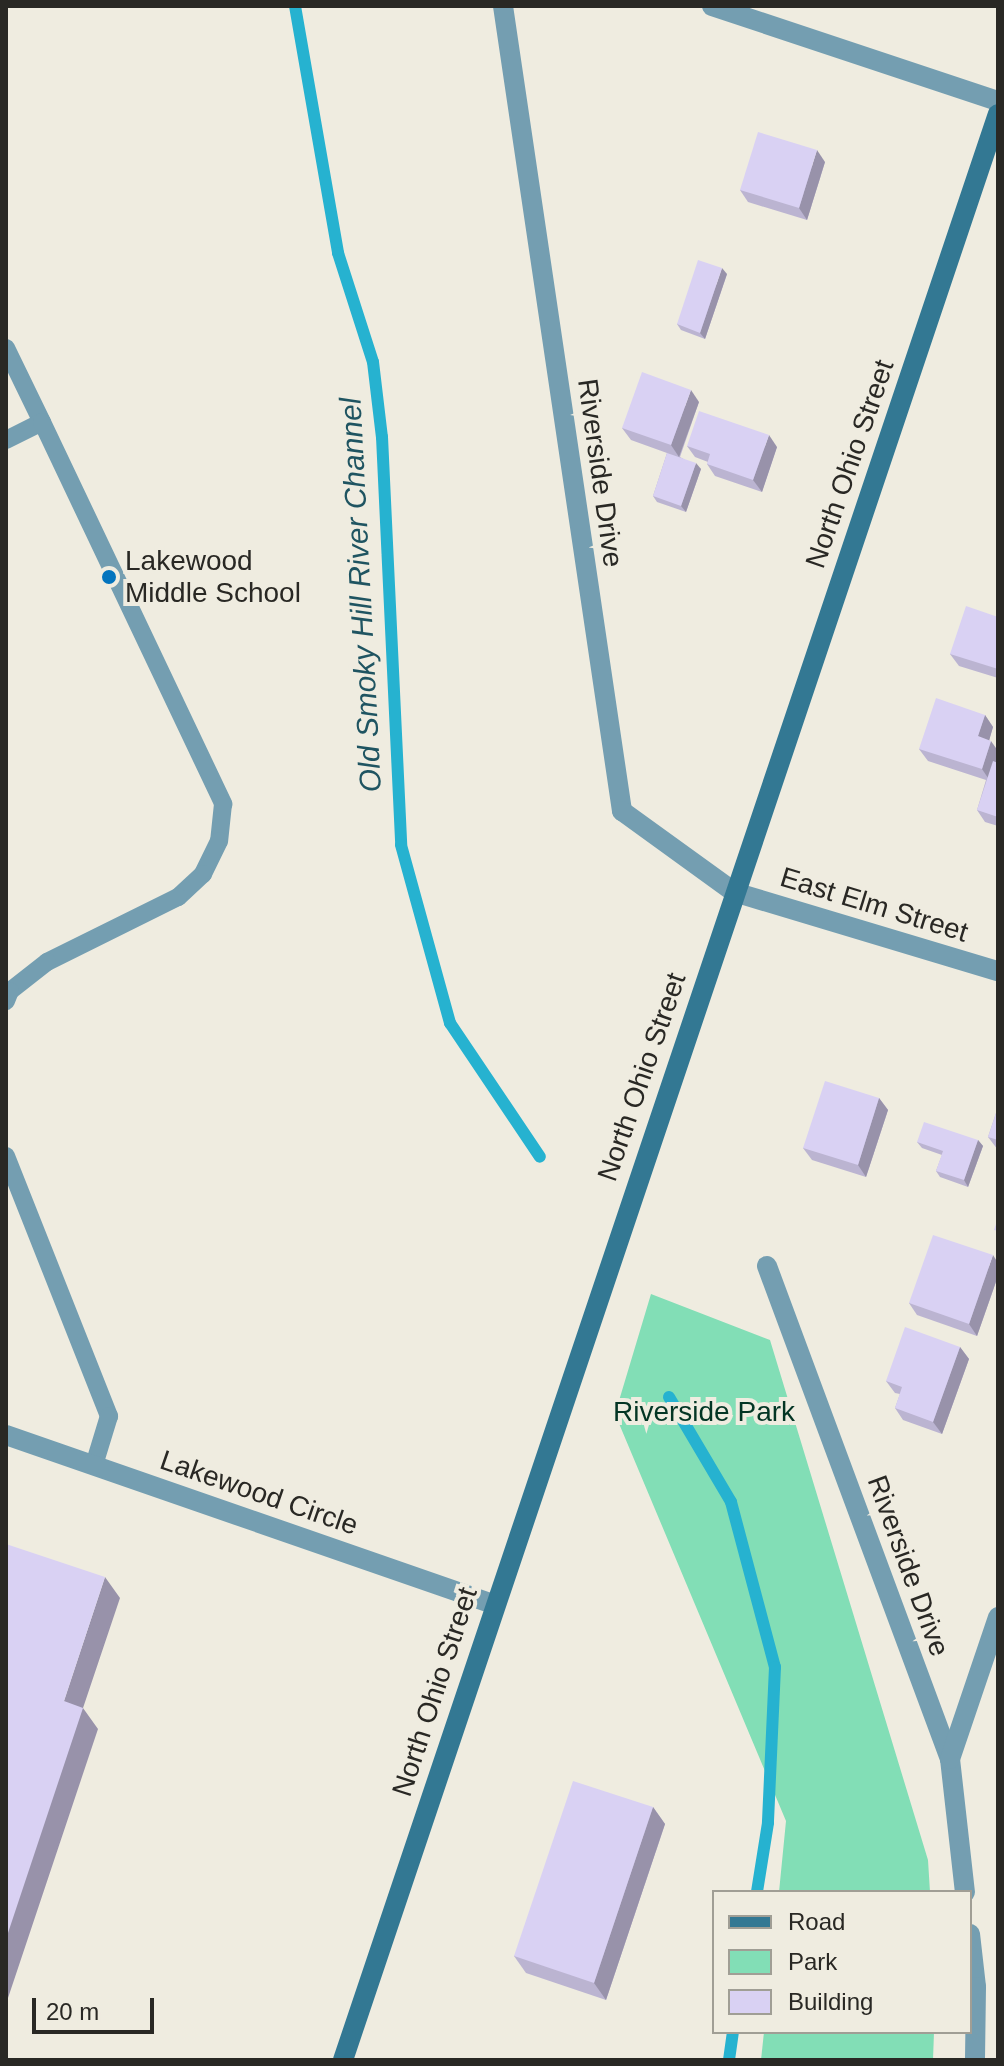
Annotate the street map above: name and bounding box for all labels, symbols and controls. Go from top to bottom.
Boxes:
street label: North Ohio Street [799,356,901,572]
street label: Riverside Drive [570,377,630,569]
water label: Old Smoky Hill River Channel [333,397,389,793]
place label: Lakewood Middle School [125,544,301,610]
marker: Lakewood Middle School [100,568,118,586]
street label: East Elm Street [776,860,972,950]
street label: North Ohio Street [591,969,693,1185]
park label: Riverside Park [613,1395,795,1429]
street label: Lakewood Circle [156,1443,362,1543]
street label: Riverside Drive [860,1471,956,1661]
street label: North Ohio Street [385,1583,485,1801]
legend [712,1890,972,2034]
text: Road [788,1908,845,1935]
text: Park [788,1948,837,1975]
scale bar [36,1982,158,2032]
text: Building [788,1988,873,2015]
text: 20 m [46,1998,99,2025]

